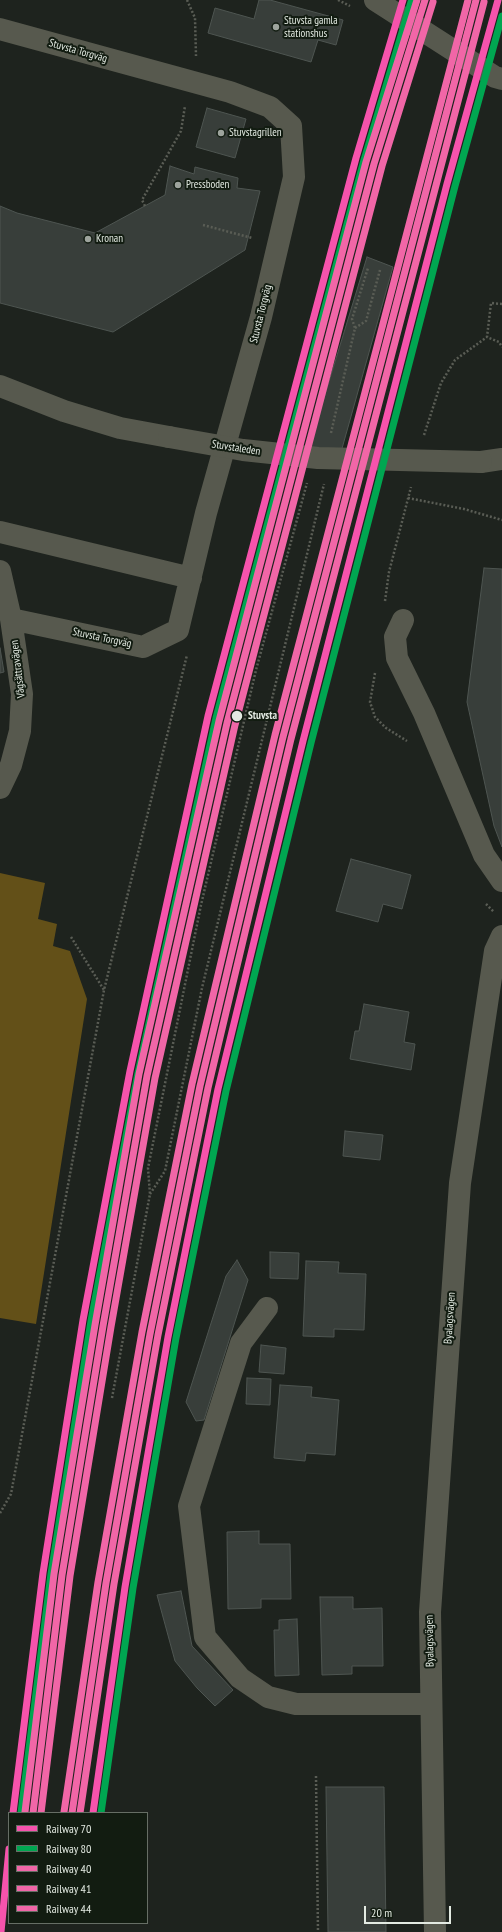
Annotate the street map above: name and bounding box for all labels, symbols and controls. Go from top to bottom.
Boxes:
place label: Stuvsta gamla stationshus [284,14,338,40]
marker: Stuvsta gamla stationshus [271,22,281,32]
street label: Stuvsta Torgväg [47,36,109,66]
place label: Stuvstagrillen [229,126,282,140]
marker: Stuvstagrillen [216,128,226,138]
place label: Pressboden [186,178,229,192]
marker: Pressboden [173,180,183,190]
place label: Kronan [96,232,123,246]
marker: Kronan [83,234,93,244]
street label: Stuvsta Torgväg [247,283,275,345]
street label: Stuvstaleden [211,438,261,458]
street label: Stuvsta Torgväg [71,625,133,651]
street label: Vågsättravägen [8,639,28,699]
marker: Stuvsta [230,709,244,723]
place label: Stuvsta [248,709,277,723]
street label: Byalagsvägen [442,1292,458,1344]
street label: Byalagsvägen [423,1615,437,1667]
legend [8,1812,148,1924]
text: Railway 70 [46,1821,91,1836]
text: Railway 80 [46,1841,91,1856]
text: Railway 40 [46,1861,91,1876]
text: Railway 41 [46,1881,91,1896]
scale bar [366,1898,453,1924]
text: Railway 44 [46,1901,91,1916]
text: 20 m [371,1905,392,1920]

